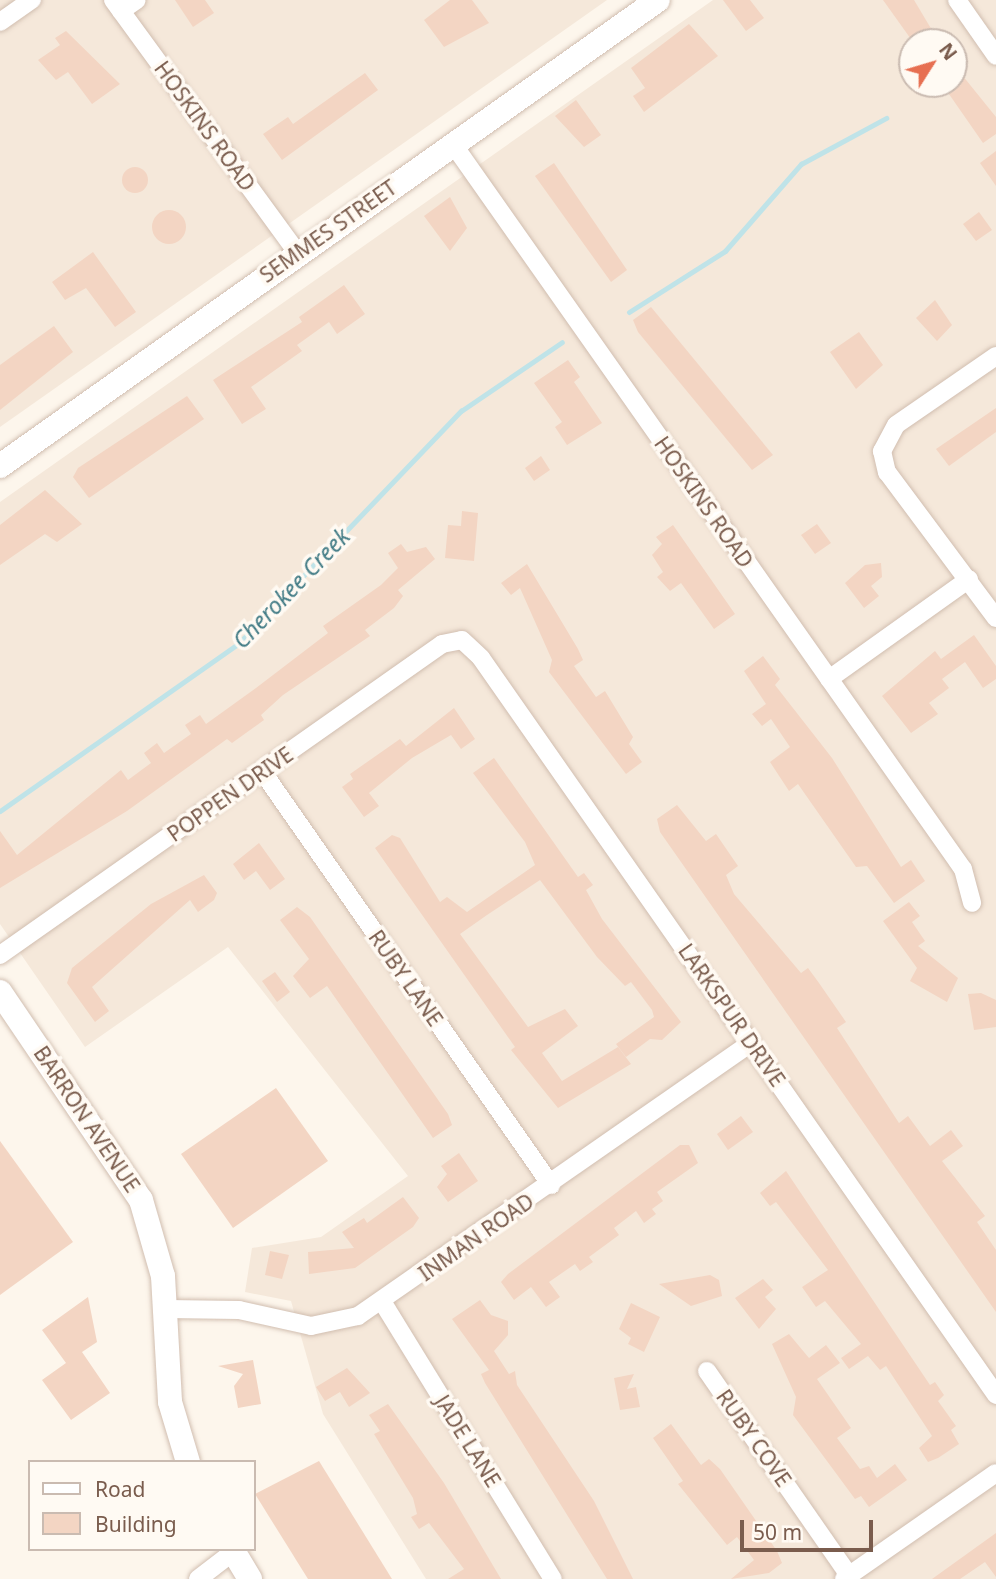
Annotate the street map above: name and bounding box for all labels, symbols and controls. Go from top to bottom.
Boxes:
north arrow [898,28,968,98]
text: N [933,38,963,66]
street label: HOSKINS ROAD [149,56,261,196]
street label: SEMMES STREET [255,174,401,288]
street label: HOSKINS ROAD [649,432,759,572]
water label: Cherokee Creek [227,522,355,654]
street label: POPPEN DRIVE [162,741,298,847]
street label: RUBY LANE [364,925,448,1031]
street label: LARKSPUR DRIVE [673,939,791,1091]
street label: BARRON AVENUE [29,1041,145,1197]
street label: INMAN ROAD [414,1188,538,1286]
street label: RUBY COVE [711,1385,797,1491]
street label: JADE LANE [430,1390,506,1492]
legend [28,1460,256,1551]
text: Road [95,1475,145,1503]
scale bar [744,1506,877,1550]
text: Building [95,1510,177,1538]
text: 50 m [753,1518,802,1546]

